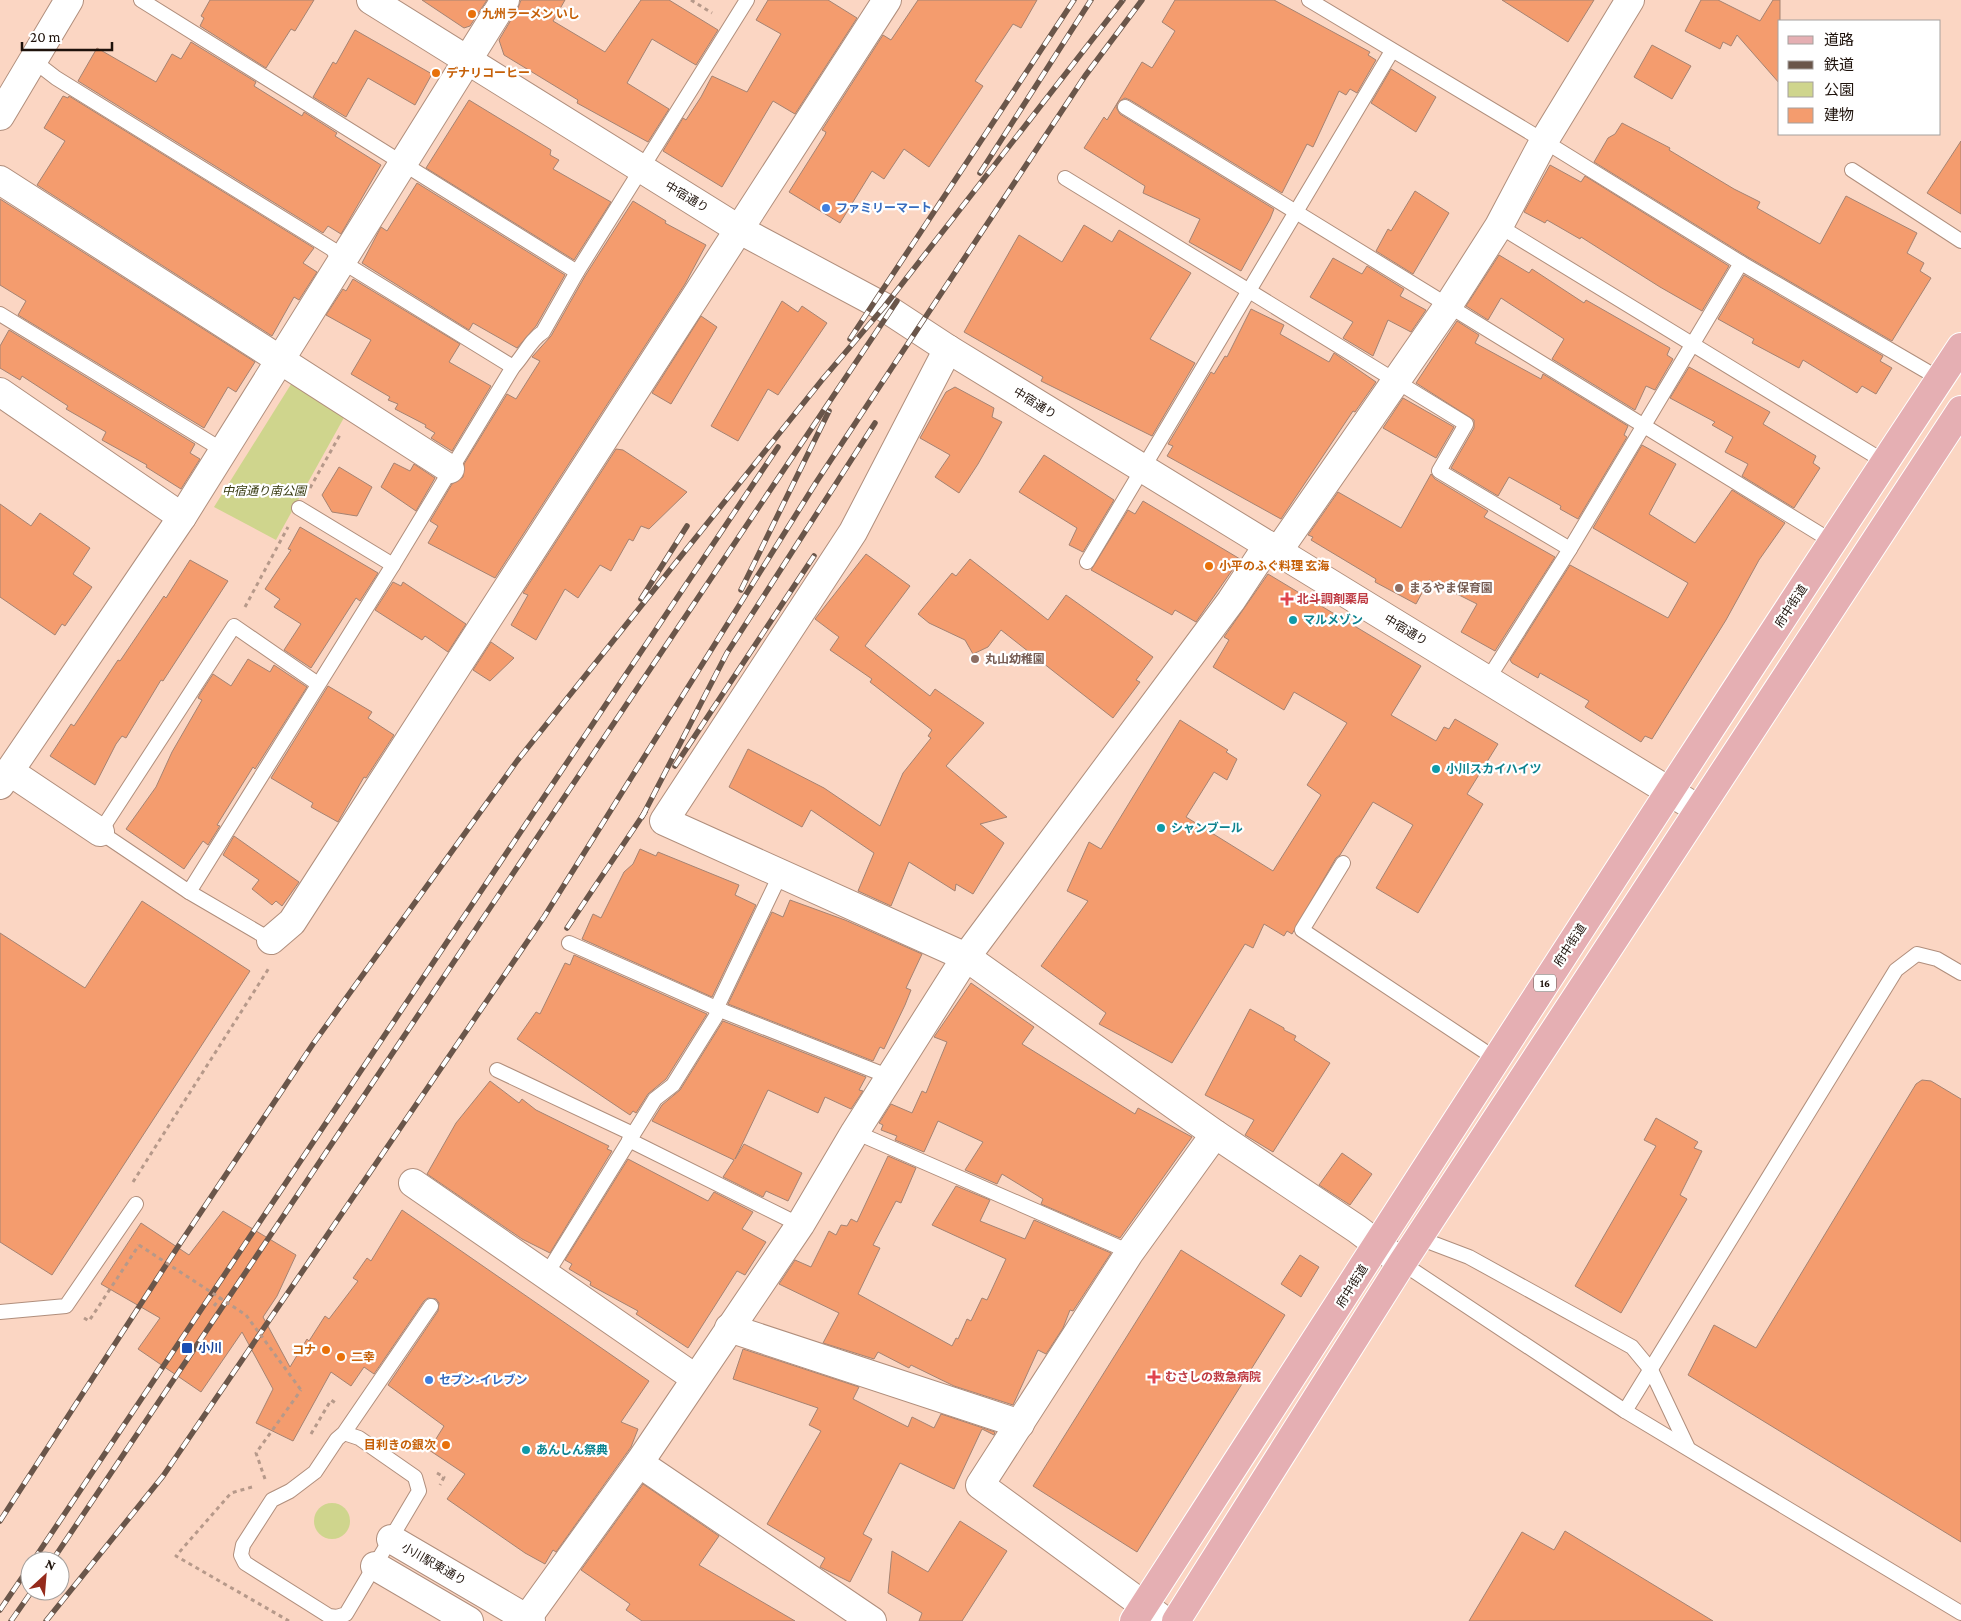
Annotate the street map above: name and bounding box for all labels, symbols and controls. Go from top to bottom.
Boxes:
place label: 九州ラーメン いし [482,7,580,21]
marker: 九州ラーメン いし [466,8,478,20]
scale bar [22,20,112,52]
legend [1778,20,1941,135]
text: 20 m [30,29,61,45]
text: 道路 [1824,32,1854,48]
text: 鉄道 [1824,57,1854,73]
place label: デナリコーヒー [446,66,530,80]
marker: デナリコーヒー [430,67,442,79]
text: 公園 [1824,82,1854,98]
text: 建物 [1824,107,1854,123]
street label: 中宿通り [663,179,711,215]
place label: ファミリーマート [836,201,932,215]
marker: ファミリーマート [820,202,832,214]
street label: 中宿通り [1011,384,1059,422]
park label: 中宿通り南公園 [222,484,308,498]
place label: 小平のふぐ料理 玄海 [1219,559,1329,573]
marker: 小平のふぐ料理 玄海 [1203,560,1215,572]
place label: まるやま保育園 [1409,581,1493,595]
marker: まるやま保育園 [1393,582,1405,594]
street label: 府中街道 [1772,582,1810,630]
place label: 北斗調剤薬局 [1297,592,1369,606]
marker: 北斗調剤薬局 [1281,593,1293,605]
street label: 中宿通り [1382,612,1430,648]
place label: マルメゾン [1303,613,1363,627]
marker: マルメゾン [1287,614,1299,626]
place label: 丸山幼稚園 [985,652,1045,666]
marker: 丸山幼稚園 [969,653,981,665]
place label: 小川スカイハイツ [1446,762,1542,776]
marker: 小川スカイハイツ [1430,763,1442,775]
place label: シャンブール [1171,821,1243,835]
marker: シャンブール [1155,822,1167,834]
street label: 府中街道 [1551,921,1589,969]
road number: 16 [1534,974,1556,991]
street label: 府中街道 [1333,1262,1371,1310]
marker: 小川 [180,1341,194,1355]
place label: 小川 [198,1341,222,1355]
place label: コナ [292,1343,316,1357]
marker: コナ [320,1344,332,1356]
place label: 二幸 [351,1350,375,1364]
marker: 二幸 [335,1351,347,1363]
marker: むさしの救急病院 [1147,1370,1161,1384]
place label: むさしの救急病院 [1165,1370,1261,1384]
place label: セブン-イレブン [439,1373,528,1387]
marker: セブン-イレブン [423,1374,435,1386]
place label: 目利きの銀次 [364,1438,436,1452]
marker: 目利きの銀次 [440,1439,452,1451]
place label: あんしん祭典 [536,1443,608,1457]
marker: あんしん祭典 [520,1444,532,1456]
street label: 小川駅東通り [399,1540,469,1588]
north arrow [20,1551,70,1601]
text: N [43,1555,59,1574]

